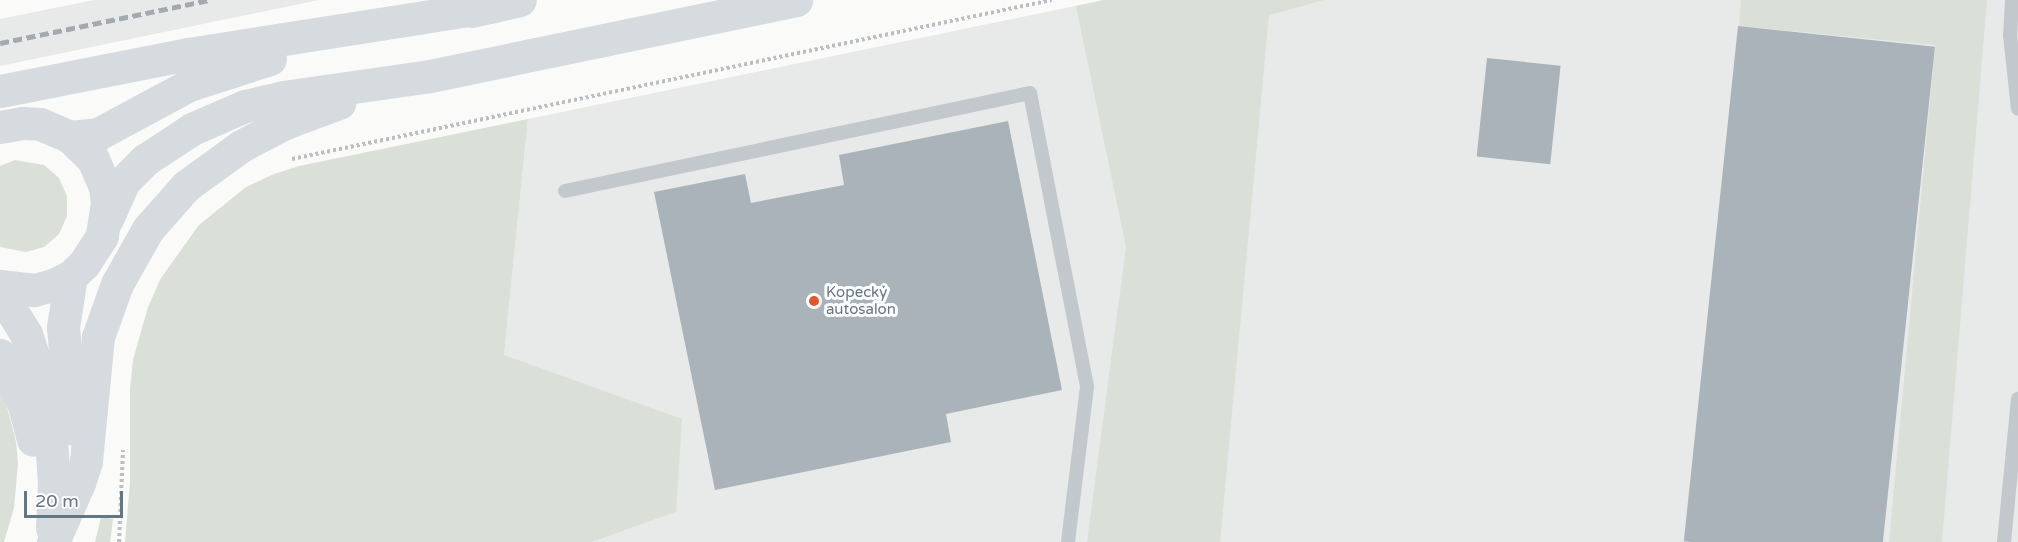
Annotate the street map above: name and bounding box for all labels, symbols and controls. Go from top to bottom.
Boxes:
place label: Kopecký autosalon [826,283,896,318]
marker: Kopecký autosalon [807,294,821,308]
scale bar [27,479,126,517]
text: 20 m [35,490,79,512]

